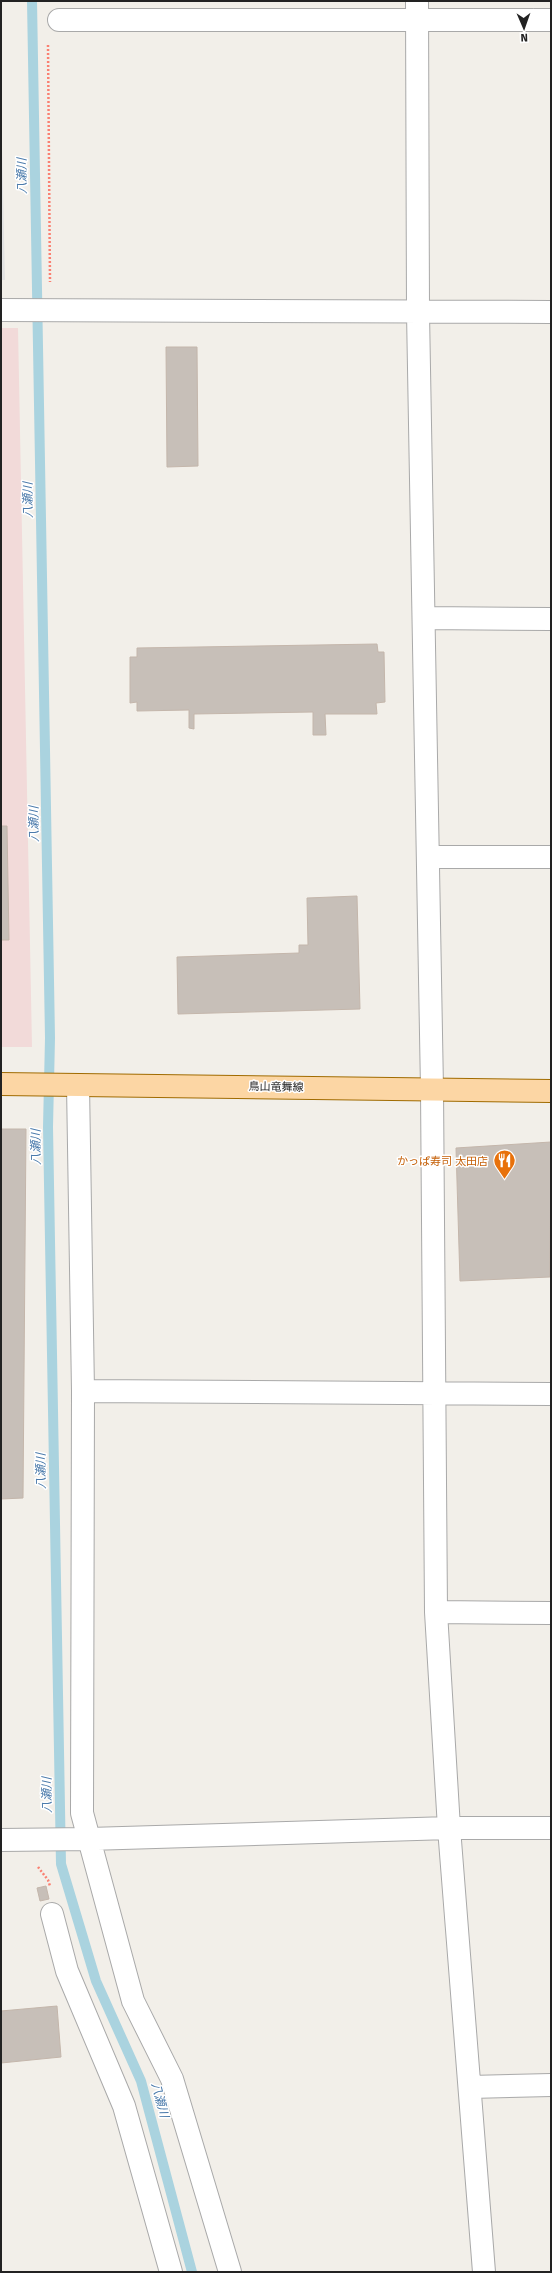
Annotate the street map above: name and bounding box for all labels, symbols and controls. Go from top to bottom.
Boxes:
north arrow [504,8,544,48]
text: N [520,31,528,44]
water label: 八瀬川 [15,156,29,194]
water label: 八瀬川 [21,480,35,518]
water label: 八瀬川 [27,804,41,842]
street label: 鳥山竜舞線 [248,1080,304,1094]
water label: 八瀬川 [29,1127,43,1165]
restaurant icon: かっぱ寿司 太田店 [491,1148,517,1181]
place label: かっぱ寿司 太田店 [397,1155,488,1168]
water label: 八瀬川 [34,1451,48,1489]
water label: 八瀬川 [40,1775,54,1813]
water label: 八瀬川 [149,2081,172,2121]

